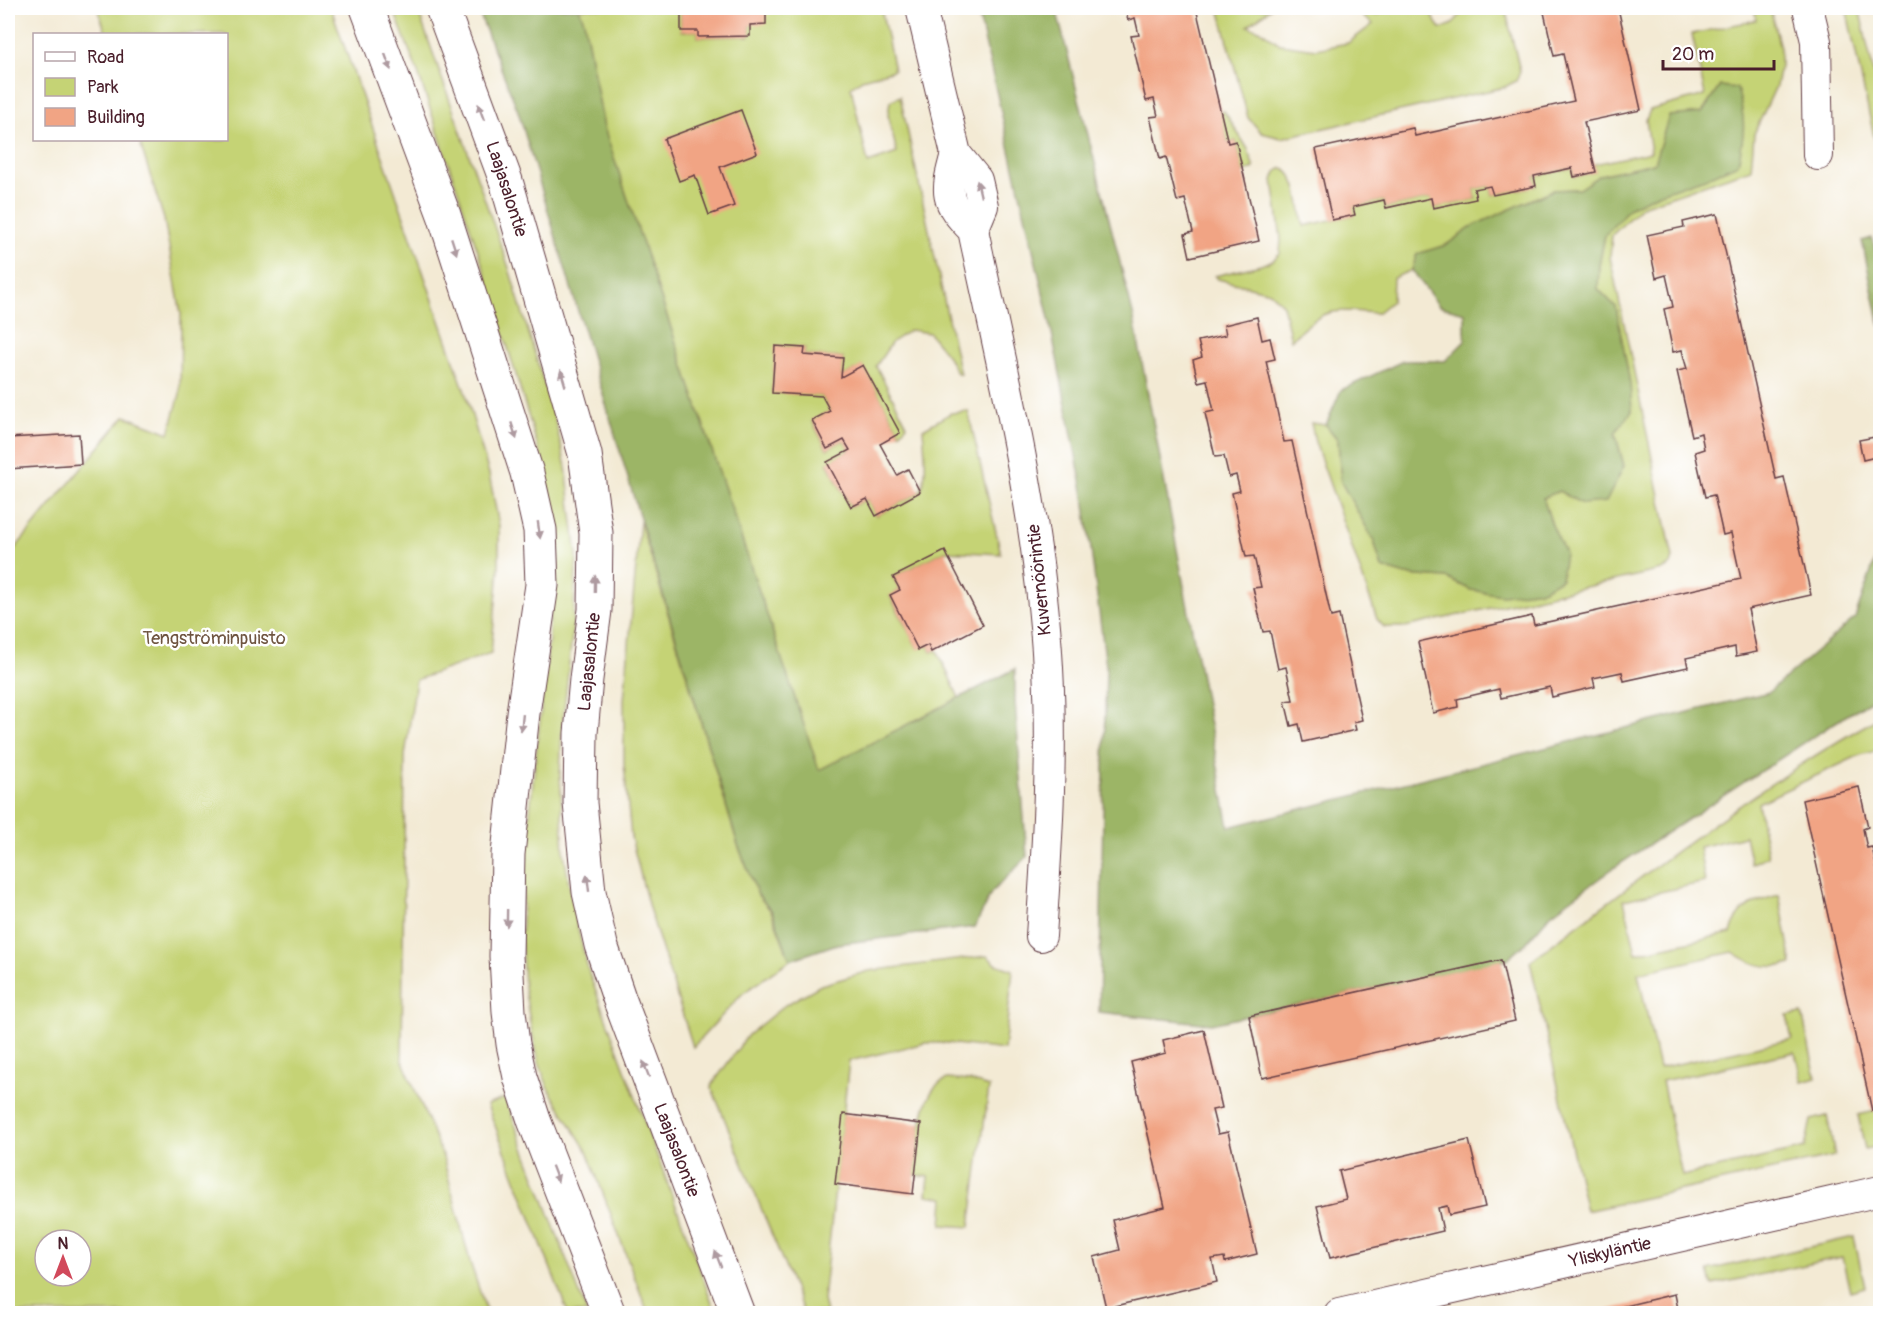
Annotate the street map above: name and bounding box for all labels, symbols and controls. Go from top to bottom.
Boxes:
legend [33,33,228,141]
scale bar [1663,33,1774,71]
text: 20 m [1672,43,1714,66]
text: Road [87,46,124,69]
one-way arrow [383,54,393,72]
text: Park [87,76,119,99]
one-way arrow [475,103,485,121]
text: Building [87,106,145,129]
street label: Laajasalontie [480,139,533,240]
one-way arrow [974,180,983,199]
one-way arrow [449,237,459,255]
one-way arrow [558,369,567,387]
one-way arrow [510,422,519,440]
one-way arrow [534,521,544,540]
street label: Kuvernöörintie [1022,523,1057,637]
one-way arrow [590,575,600,594]
street label: Laajasalontie [573,612,606,712]
park label: Tengströminpuisto [142,627,286,650]
one-way arrow [517,714,527,733]
one-way arrow [583,873,593,892]
one-way arrow [502,908,512,927]
one-way arrow [641,1059,651,1077]
street label: Laajasalontie [648,1100,705,1201]
one-way arrow [551,1165,560,1183]
north arrow [33,1228,93,1288]
street label: Yliskyläntie [1566,1232,1653,1273]
text: N [58,1234,69,1254]
one-way arrow [712,1250,722,1268]

